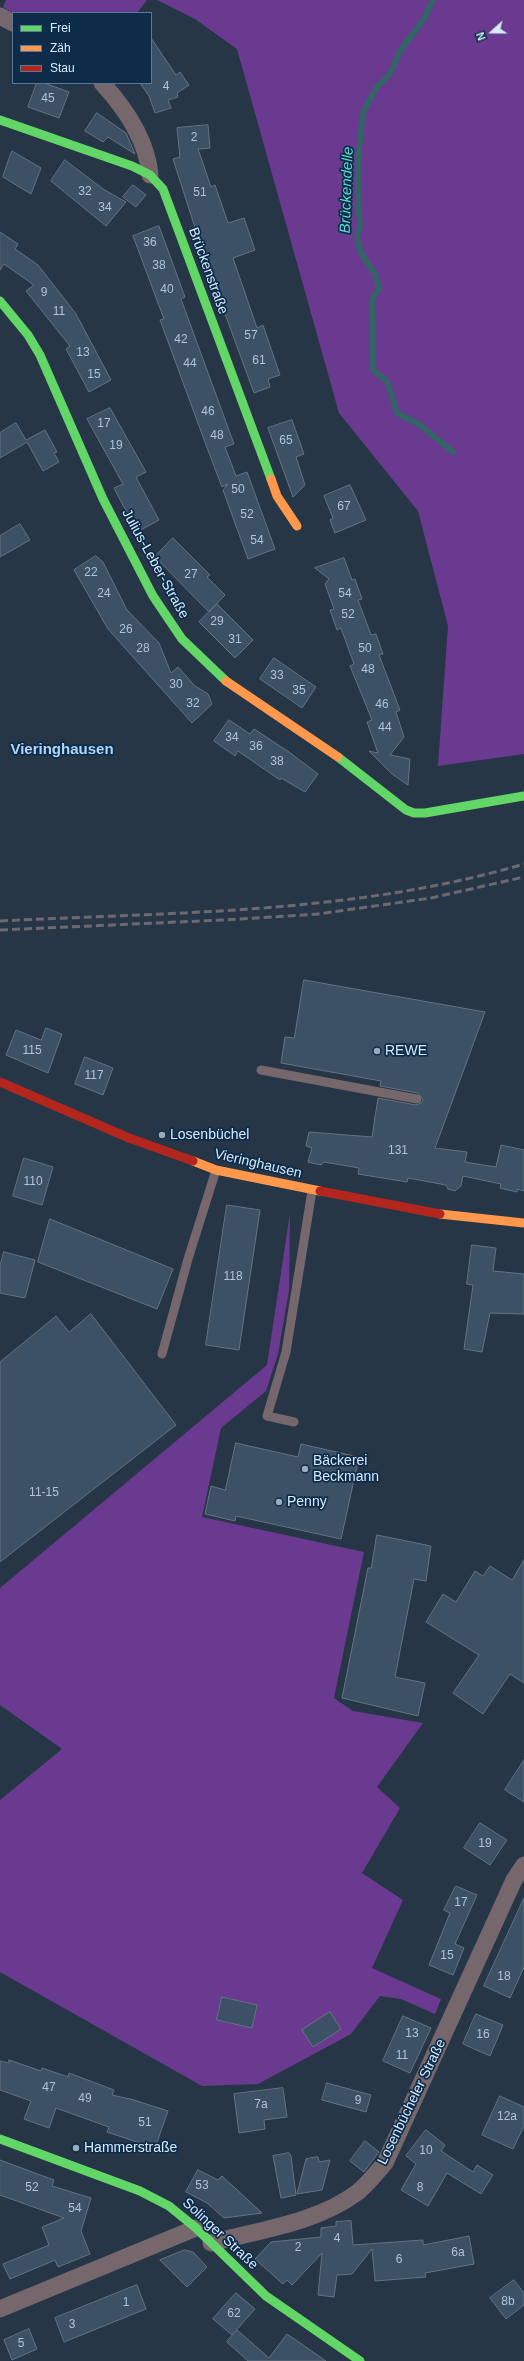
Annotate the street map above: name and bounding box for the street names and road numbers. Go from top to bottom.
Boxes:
street label: Brückenstraße [185,225,231,317]
street label: Julius-Leber-Straße [118,506,192,622]
street label: Vieringhausen [213,1146,303,1182]
street label: Losenbücheler Straße [374,2036,450,2168]
street label: Solinger Straße [179,2195,261,2273]

